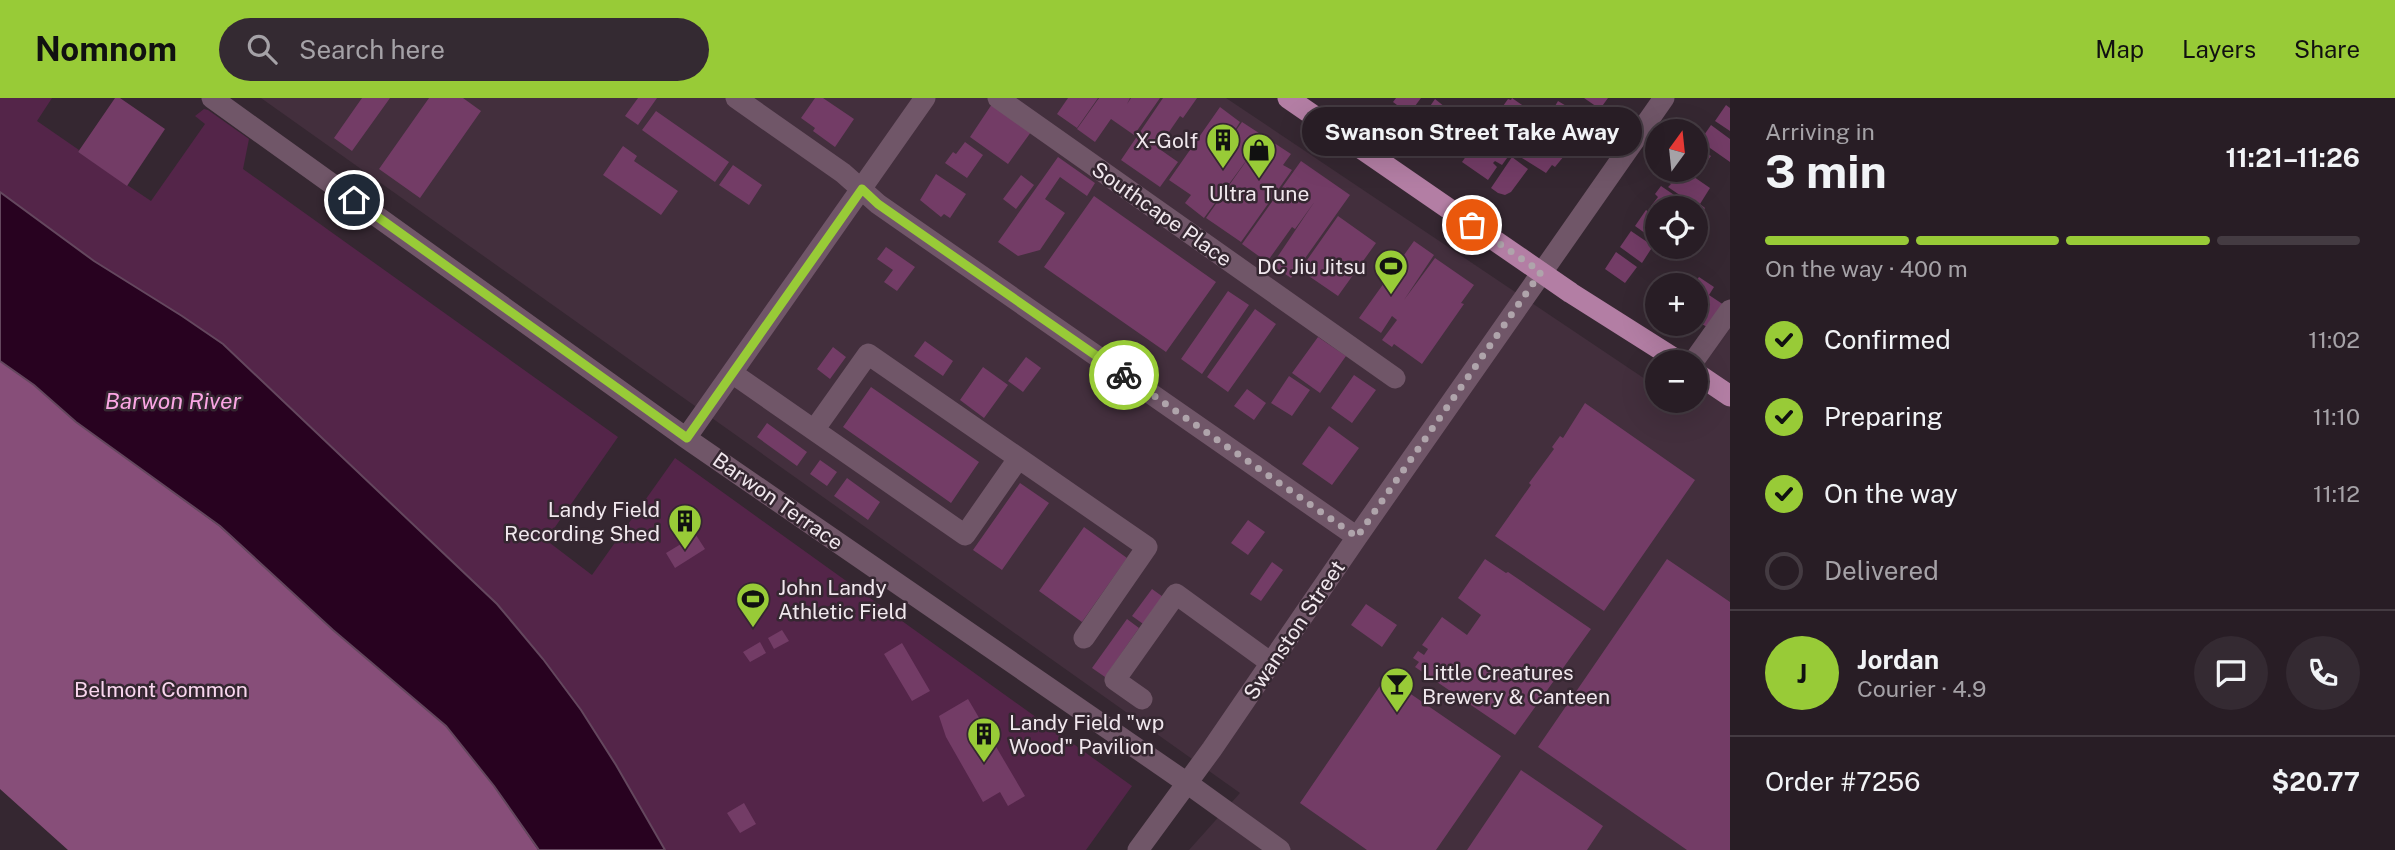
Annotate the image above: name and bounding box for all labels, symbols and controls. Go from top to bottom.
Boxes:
search box [219,18,709,81]
text: Nomnom [35,30,177,68]
icon: search [243,30,281,68]
text: Search here [299,34,445,65]
text: Map [2095,35,2144,63]
text: Layers [2182,35,2256,63]
text: Share [2294,35,2360,63]
callout: Swanson Street Take Away [1302,106,1642,155]
text: Swanson Street Take Away [1324,118,1620,145]
text: Arriving in [1765,118,1875,145]
north arrow [1645,119,1708,182]
map controls [1645,119,1708,413]
building icon: X-Golf [1204,121,1242,170]
place label: X-Golf [1135,128,1198,153]
shop icon: Ultra Tune [1240,131,1278,180]
text: 11:21–11:26 [2225,142,2360,173]
text: 3 min [1765,144,1887,198]
street label: Southcape Place [1087,156,1237,272]
pin [324,170,384,230]
icon: home [335,181,373,219]
place label: Ultra Tune [1209,181,1309,206]
pin [1442,195,1502,255]
button: locate [1645,196,1708,259]
icon: bag [1453,206,1491,244]
sports icon: DC Jiu Jitsu [1372,247,1410,296]
place label: DC Jiu Jitsu [1257,254,1366,279]
text: On the way · 400 m [1765,255,1968,282]
button: + [1645,273,1708,336]
icon: check [1765,321,1803,359]
text: Confirmed [1824,324,1951,355]
text: 11:02 [2308,326,2360,353]
courier [1089,340,1159,410]
button: − [1645,350,1708,413]
icon: bike [1105,356,1143,394]
water label: Barwon River [105,387,241,414]
icon: check [1765,398,1803,436]
text: Preparing [1824,401,1943,432]
text: 11:10 [2313,403,2360,430]
street label: Barwon Terrace [708,447,848,555]
icon: check [1765,475,1803,513]
text: On the way [1824,478,1958,509]
text: 11:12 [2313,480,2360,507]
place label: Landy Field Recording Shed [504,497,660,546]
building icon: Landy Field Recording Shed [666,502,704,551]
text: Delivered [1824,555,1939,586]
street label: Swanston Street [1238,556,1350,704]
place label: John Landy Athletic Field [778,575,907,624]
sports icon: John Landy Athletic Field [734,580,772,629]
button: chat [2194,636,2268,710]
button: phone [2286,636,2360,710]
text: Jordan [1857,644,1939,675]
text: J [1797,658,1807,689]
place label: Little Creatures Brewery & Canteen [1422,660,1610,709]
bar icon: Little Creatures Brewery & Canteen [1378,665,1416,714]
text: Courier · 4.9 [1857,675,1986,702]
park label: Belmont Common [74,677,248,702]
place label: Landy Field "wp Wood" Pavilion [1009,710,1164,759]
building icon: Landy Field "wp Wood" Pavilion [965,715,1003,764]
text: Order #7256 [1765,766,1920,797]
text: $20.77 [2271,766,2360,797]

